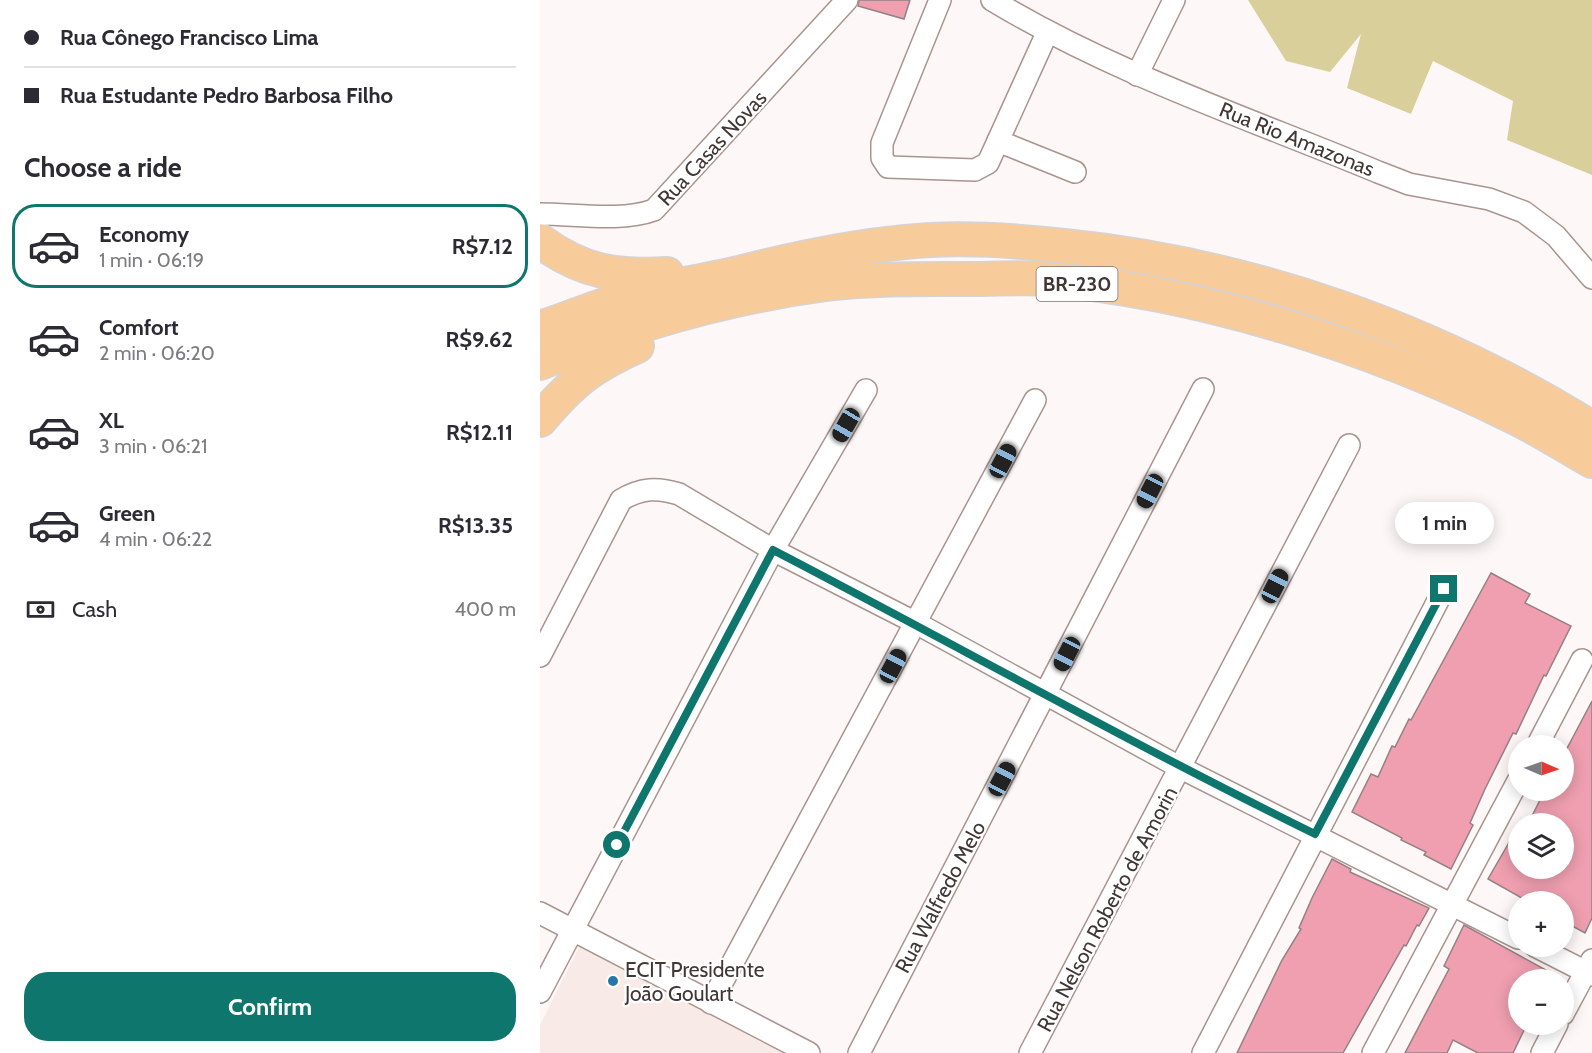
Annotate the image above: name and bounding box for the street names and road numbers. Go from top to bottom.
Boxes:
street label: Rua Casas Novas [652,85,772,211]
street label: Rua Rio Amazonas [1216,97,1378,182]
road number: BR-230 [1036,267,1118,301]
street label: Rua Nelson Roberto de Amorin [1032,782,1182,1036]
street label: Rua Walfredo Melo [889,817,991,977]

